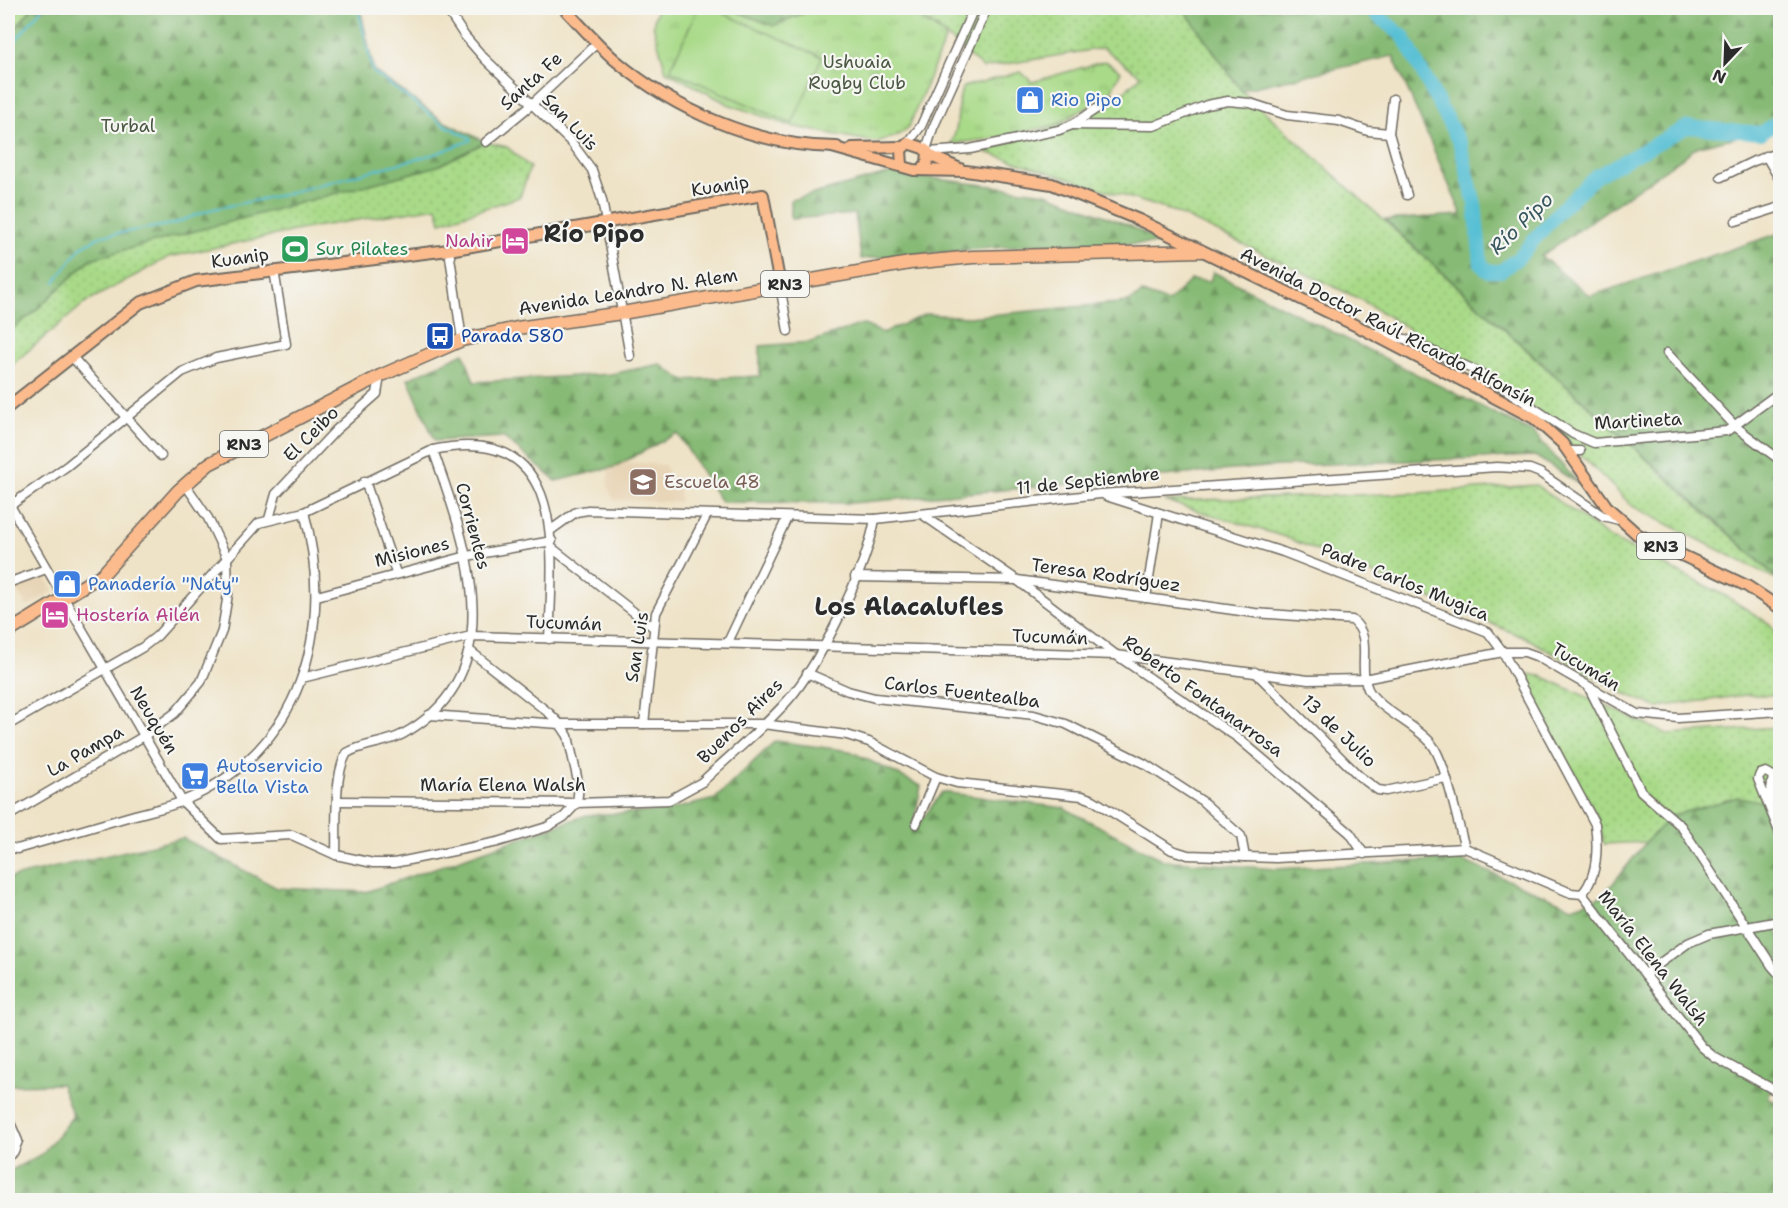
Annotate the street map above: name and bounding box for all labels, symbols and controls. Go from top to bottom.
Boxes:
north arrow [1695,33,1755,93]
street label: Santa Fe [495,47,567,115]
park label: Ushuaia Rugby Club [808,50,906,95]
text: N [1709,64,1729,88]
shop icon: Rio Pipo [1014,84,1046,116]
street label: San Luis [537,88,603,156]
place label: Rio Pipo [1051,88,1122,112]
park label: Turbal [101,114,156,138]
street label: Kuanip [689,170,751,202]
water label: Río Pipo [1483,186,1559,260]
district label: Río Pipo [543,218,645,250]
hotel icon: Nahir [499,225,531,257]
place label: Nahir [445,229,494,253]
sports icon: Sur Pilates [279,233,311,265]
place label: Sur Pilates [316,237,408,261]
street label: Kuanip [210,242,270,274]
street label: Avenida Doctor Raúl Ricardo Alfonsín [1236,242,1540,412]
street label: Avenida Leandro N. Alem [517,263,739,321]
road number: RN3 [761,271,809,297]
bus stop icon: Parada 580 [424,320,456,352]
place label: Parada 580 [461,324,564,348]
street label: El Ceibo [278,401,344,467]
street label: Martineta [1593,407,1683,435]
road number: RN3 [220,431,268,457]
street label: 11 de Septiembre [1015,462,1161,500]
school or university icon: Escuela 48 [627,466,659,498]
place label: Escuela 48 [664,470,760,494]
street label: Corrientes [450,480,496,572]
street label: Misiones [372,531,452,573]
road number: RN3 [1637,533,1685,559]
street label: Padre Carlos Mugica [1317,537,1493,627]
street label: Teresa Rodríguez [1030,553,1182,597]
shop icon: Panadería "Naty" [51,568,83,600]
place label: Panadería "Naty" [88,572,239,596]
district label: Los Alacalufles [814,591,1004,623]
hotel icon: Hostería Ailén [39,599,71,631]
place label: Hostería Ailén [76,603,200,627]
street label: Tucumán [526,610,602,636]
street label: San Luis [620,610,654,684]
street label: Tucumán [1012,624,1088,650]
street label: Roberto Fontanarrosa [1118,630,1288,762]
street label: Tucumán [1547,637,1625,697]
street label: Carlos Fuentealba [883,671,1041,713]
street label: Buenos Aires [692,673,788,769]
street label: Neuquén [124,681,184,759]
street label: 13 de Julio [1296,689,1382,773]
street label: La Pampa [42,719,128,783]
place label: Autoservicio Bella Vista [216,754,323,799]
supermarket icon: Autoservicio Bella Vista [179,760,211,792]
street label: María Elena Walsh [420,773,586,797]
street label: María Elena Walsh [1592,885,1714,1031]

